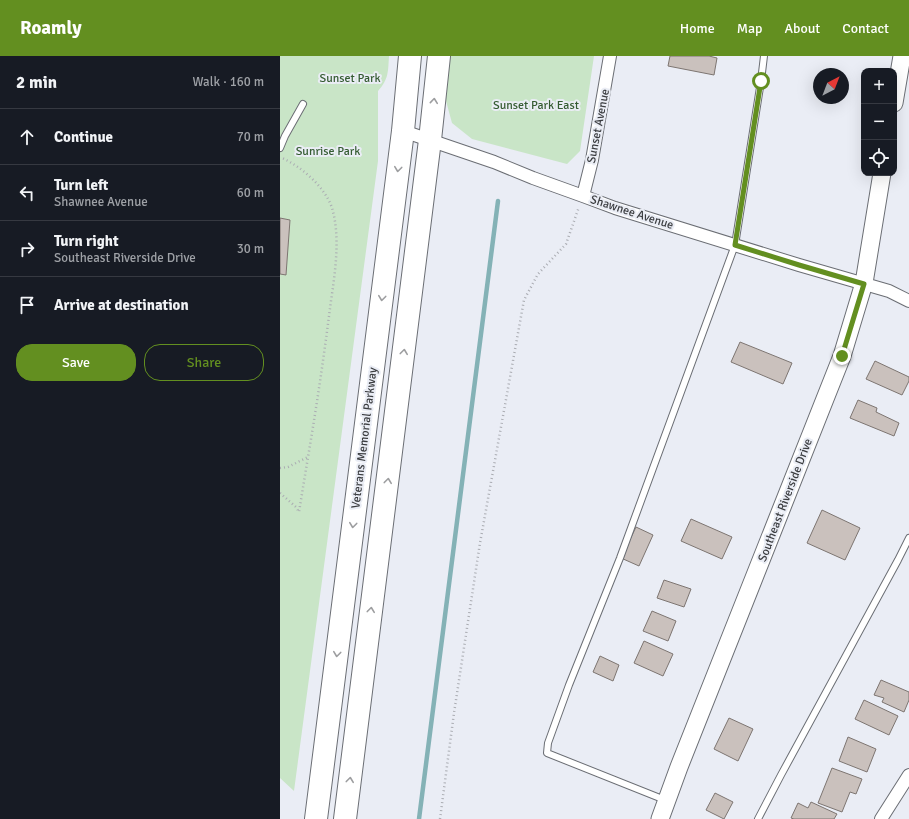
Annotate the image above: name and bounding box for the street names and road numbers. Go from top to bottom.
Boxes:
street label: Sunset Avenue [584,88,613,165]
street label: Shawnee Avenue [588,192,675,233]
street label: Veterans Memorial Parkway [348,366,381,509]
street label: Southeast Riverside Drive [755,436,816,564]

